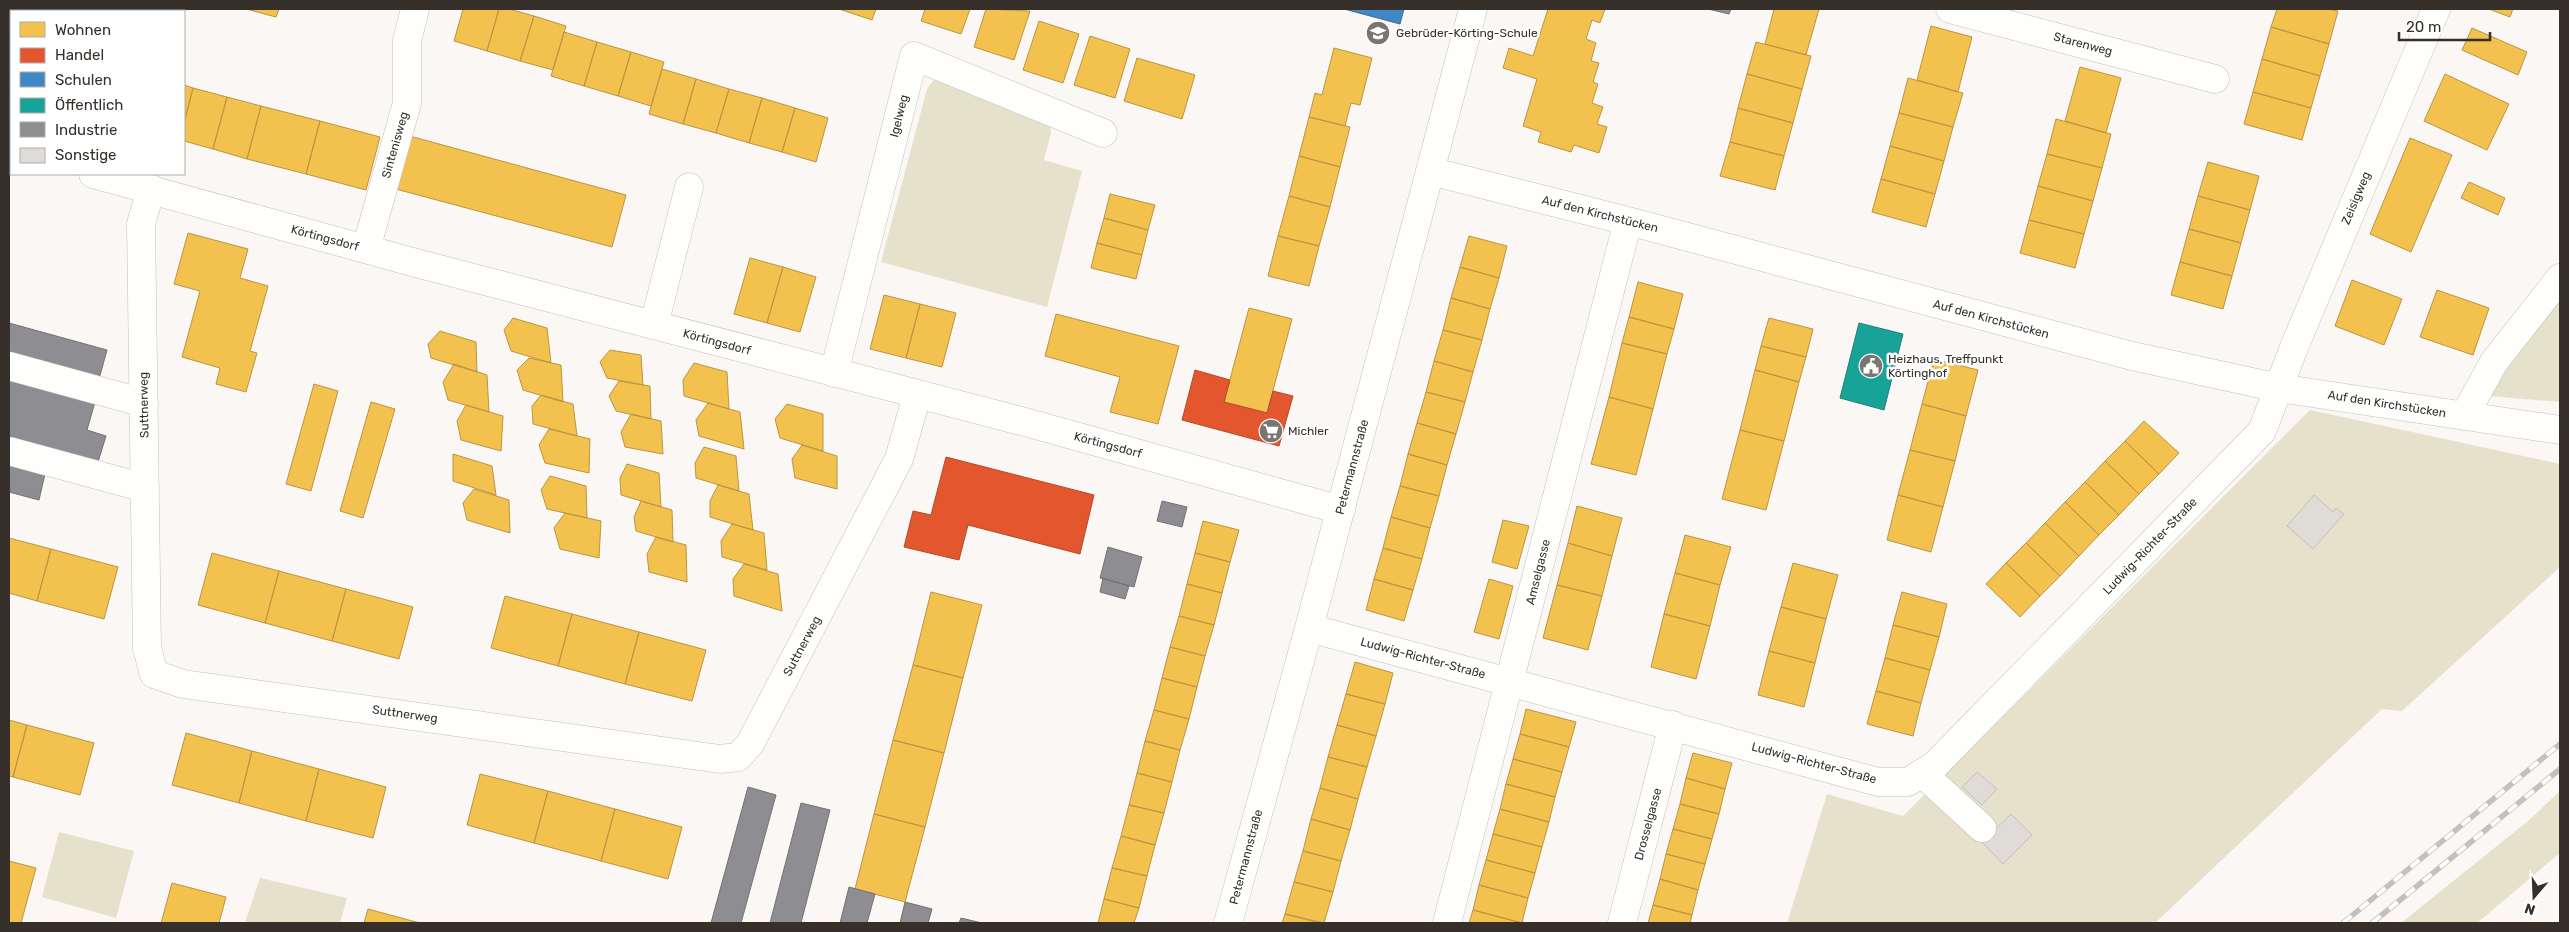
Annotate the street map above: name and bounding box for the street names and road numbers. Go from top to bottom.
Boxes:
street label: Starenweg [2052,29,2114,59]
street label: Igelweg [887,93,911,139]
street label: Sintenisweg [379,110,411,180]
street label: Zeisigweg [2339,169,2373,227]
street label: Auf den Kirchstücken [1540,193,1660,235]
street label: Körtingsdorf [290,222,361,254]
street label: Auf den Kirchstücken [1931,297,2051,341]
street label: Körtingsdorf [682,326,753,358]
street label: Suttnerweg [136,372,152,438]
street label: Auf den Kirchstücken [2327,388,2447,420]
street label: Petermannstraße [1333,418,1371,516]
street label: Körtingsdorf [1073,429,1144,461]
street label: Ludwig-Richter-Straße [2100,495,2200,597]
street label: Amselgasse [1523,537,1553,606]
street label: Suttnerweg [780,614,824,678]
street label: Ludwig-Richter-Straße [1359,635,1487,682]
street label: Suttnerweg [371,702,439,726]
street label: Ludwig-Richter-Straße [1750,740,1878,787]
street label: Drosselgasse [1632,786,1664,862]
street label: Petermannstraße [1227,808,1265,906]

